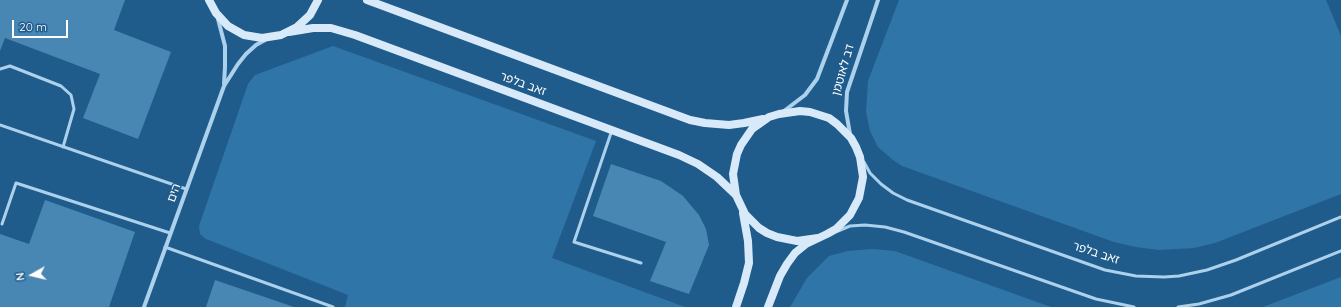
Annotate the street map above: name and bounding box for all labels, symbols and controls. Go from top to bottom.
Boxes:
scale bar [14,12,70,38]
text: 20 m [19,19,47,34]
street label: דב לאוטמן [829,43,857,97]
street label: זאב בלפר [498,69,548,99]
street label: הים [164,182,184,204]
street label: זאב בלפר [1071,239,1121,267]
north arrow [12,255,52,295]
text: N [13,272,28,282]

